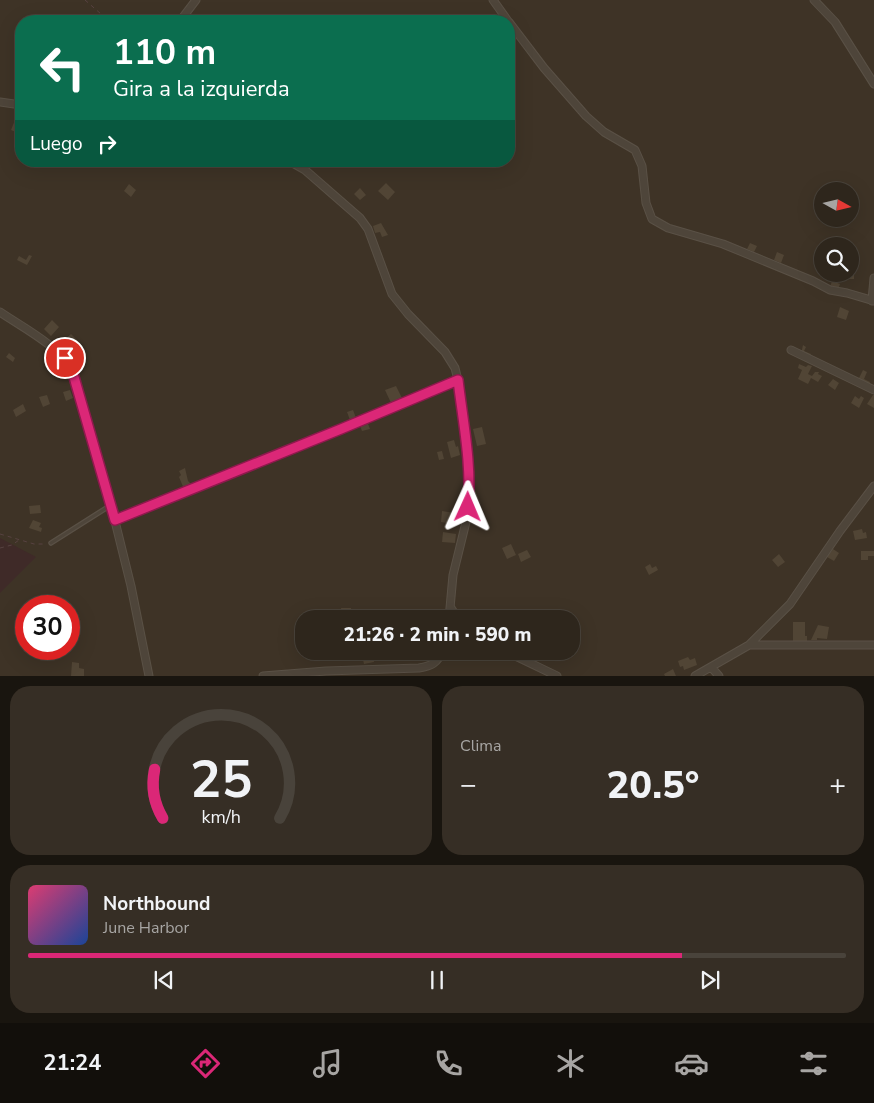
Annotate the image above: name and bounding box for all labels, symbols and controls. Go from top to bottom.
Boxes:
text: 110 m [113,29,216,76]
icon: left [30,35,95,100]
text: Gira a la izquierda [113,74,290,104]
icon: right [93,130,121,158]
text: Luego [30,131,83,157]
north arrow [814,182,859,228]
map controls [814,182,859,282]
button: search [814,237,859,282]
pin [44,337,86,379]
icon: arrive [51,344,79,372]
position arrow [441,480,493,532]
speed limit sign: 30 [15,595,80,660]
text: 21:26 · 2 min · 590 m [344,622,531,648]
text: Clima [460,735,501,757]
text: 25 [190,744,252,815]
text: 20.5° [607,760,699,811]
text: − [460,766,477,804]
text: + [829,766,846,804]
text: km/h [201,805,241,829]
text: Northbound [103,891,210,917]
text: June Harbor [103,917,189,939]
icon: previous [150,966,178,994]
icon: pause [423,966,451,994]
icon: next [696,966,724,994]
icon: directions [188,1046,223,1081]
icon: music [310,1046,345,1081]
icon: phone [431,1046,466,1081]
icon: climate [553,1046,588,1081]
icon: car [674,1046,709,1081]
icon: filters [796,1046,831,1081]
text: 21:24 [43,1048,102,1078]

